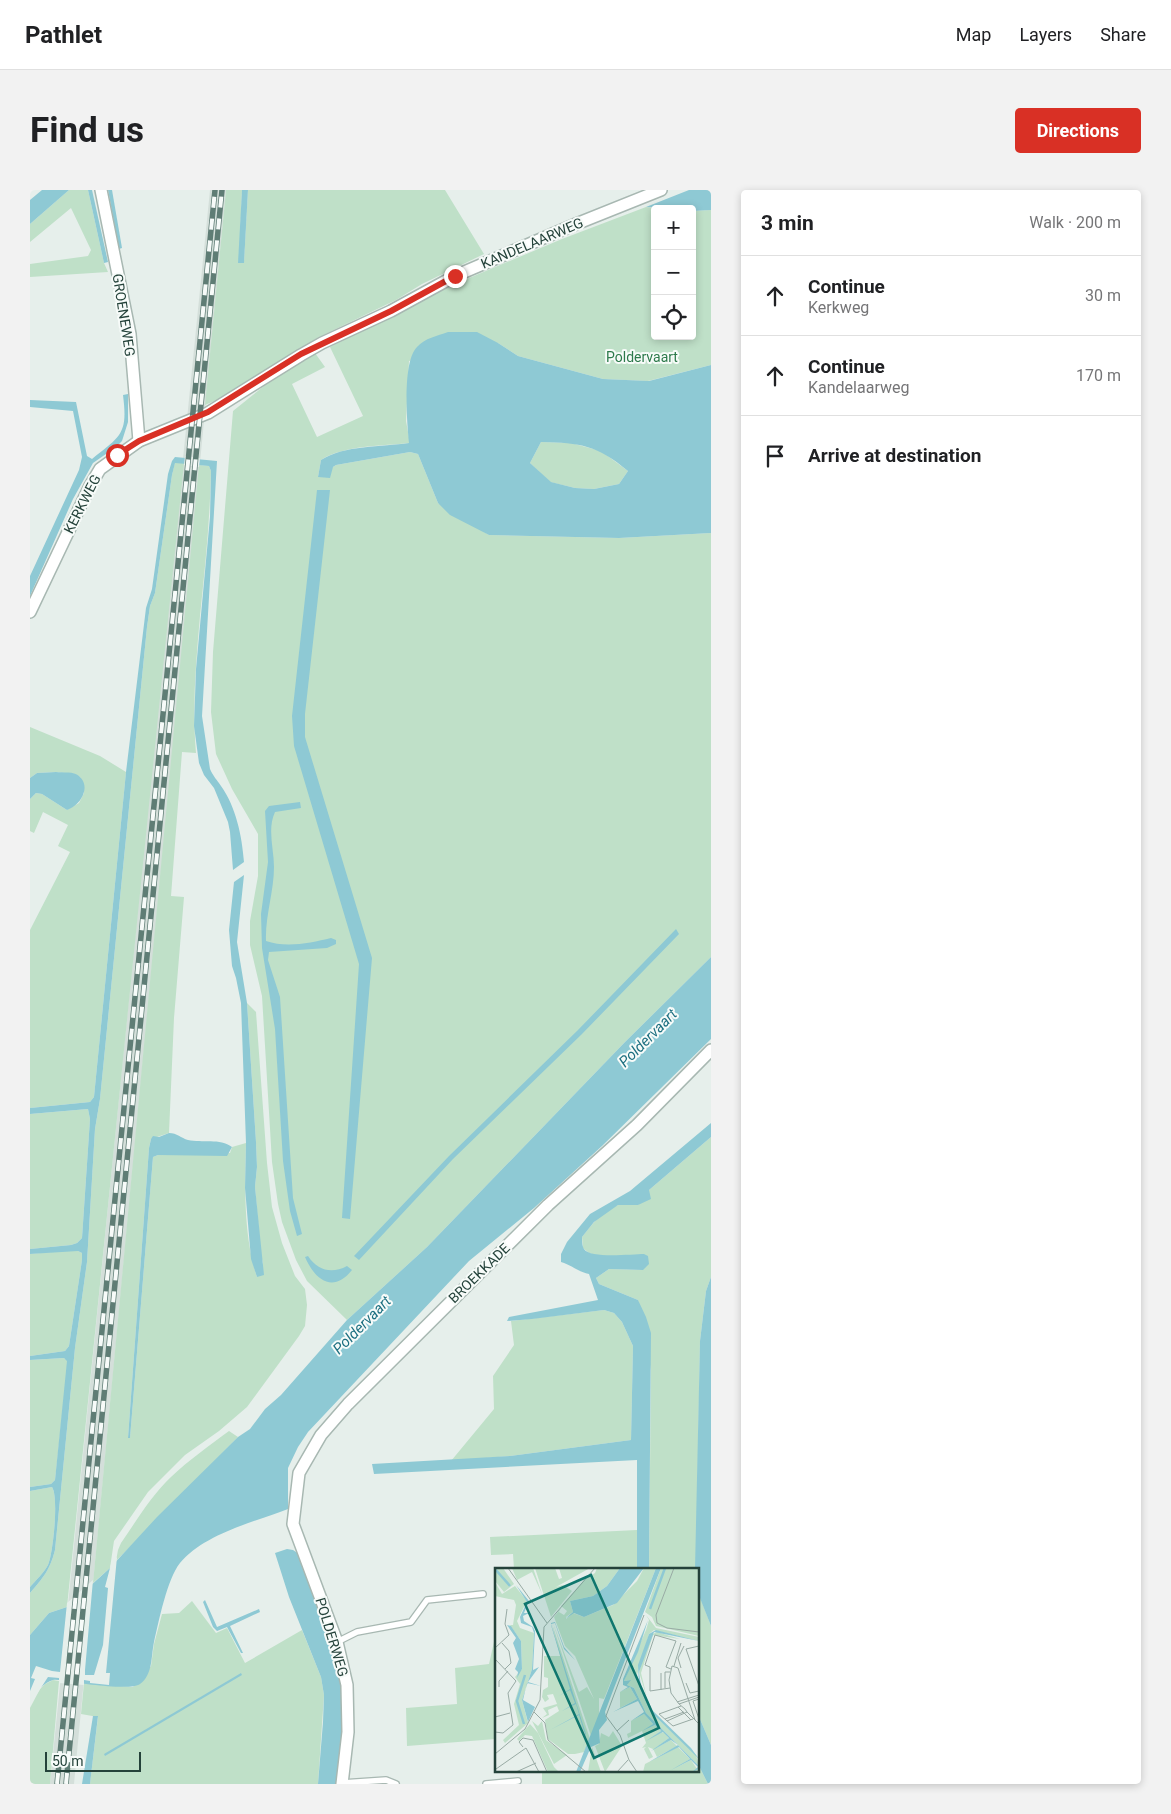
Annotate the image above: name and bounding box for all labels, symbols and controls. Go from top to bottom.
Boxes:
text: Pathlet [25,21,102,49]
text: Map [956,24,991,45]
text: Layers [1019,24,1072,45]
text: Share [1100,24,1146,45]
button: Directions [1015,108,1141,153]
text: Find us [30,110,144,151]
map controls [651,205,696,340]
button: + [651,205,696,250]
text: 3 min [761,211,814,235]
text: Walk · 200 m [1029,213,1121,232]
street label: KANDELAARWEG [478,214,586,272]
button: − [651,250,696,295]
route end [444,265,467,288]
street label: GROENEWEG [110,272,138,358]
text: Continue [808,275,885,298]
icon: ahead [761,282,789,310]
text: 30 m [1085,286,1121,305]
button: locate [651,295,696,340]
text: Kerkweg [808,298,869,317]
park label: Poldervaart [606,349,678,365]
text: Continue [808,355,885,378]
icon: ahead [761,362,789,390]
text: 170 m [1076,366,1121,385]
text: Kandelaarweg [808,378,909,397]
icon: arrive [761,442,789,470]
route start [106,444,129,467]
text: Arrive at destination [808,444,981,467]
street label: KERKWEG [60,472,104,536]
water label: Poldervaart [615,1005,681,1071]
street label: BROEKKADE [445,1240,513,1306]
water label: Poldervaart [329,1292,395,1358]
inset map [495,1568,698,1772]
street label: POLDERWEG [312,1596,352,1678]
scale bar [45,1749,141,1772]
text: 50 m [52,1753,84,1769]

